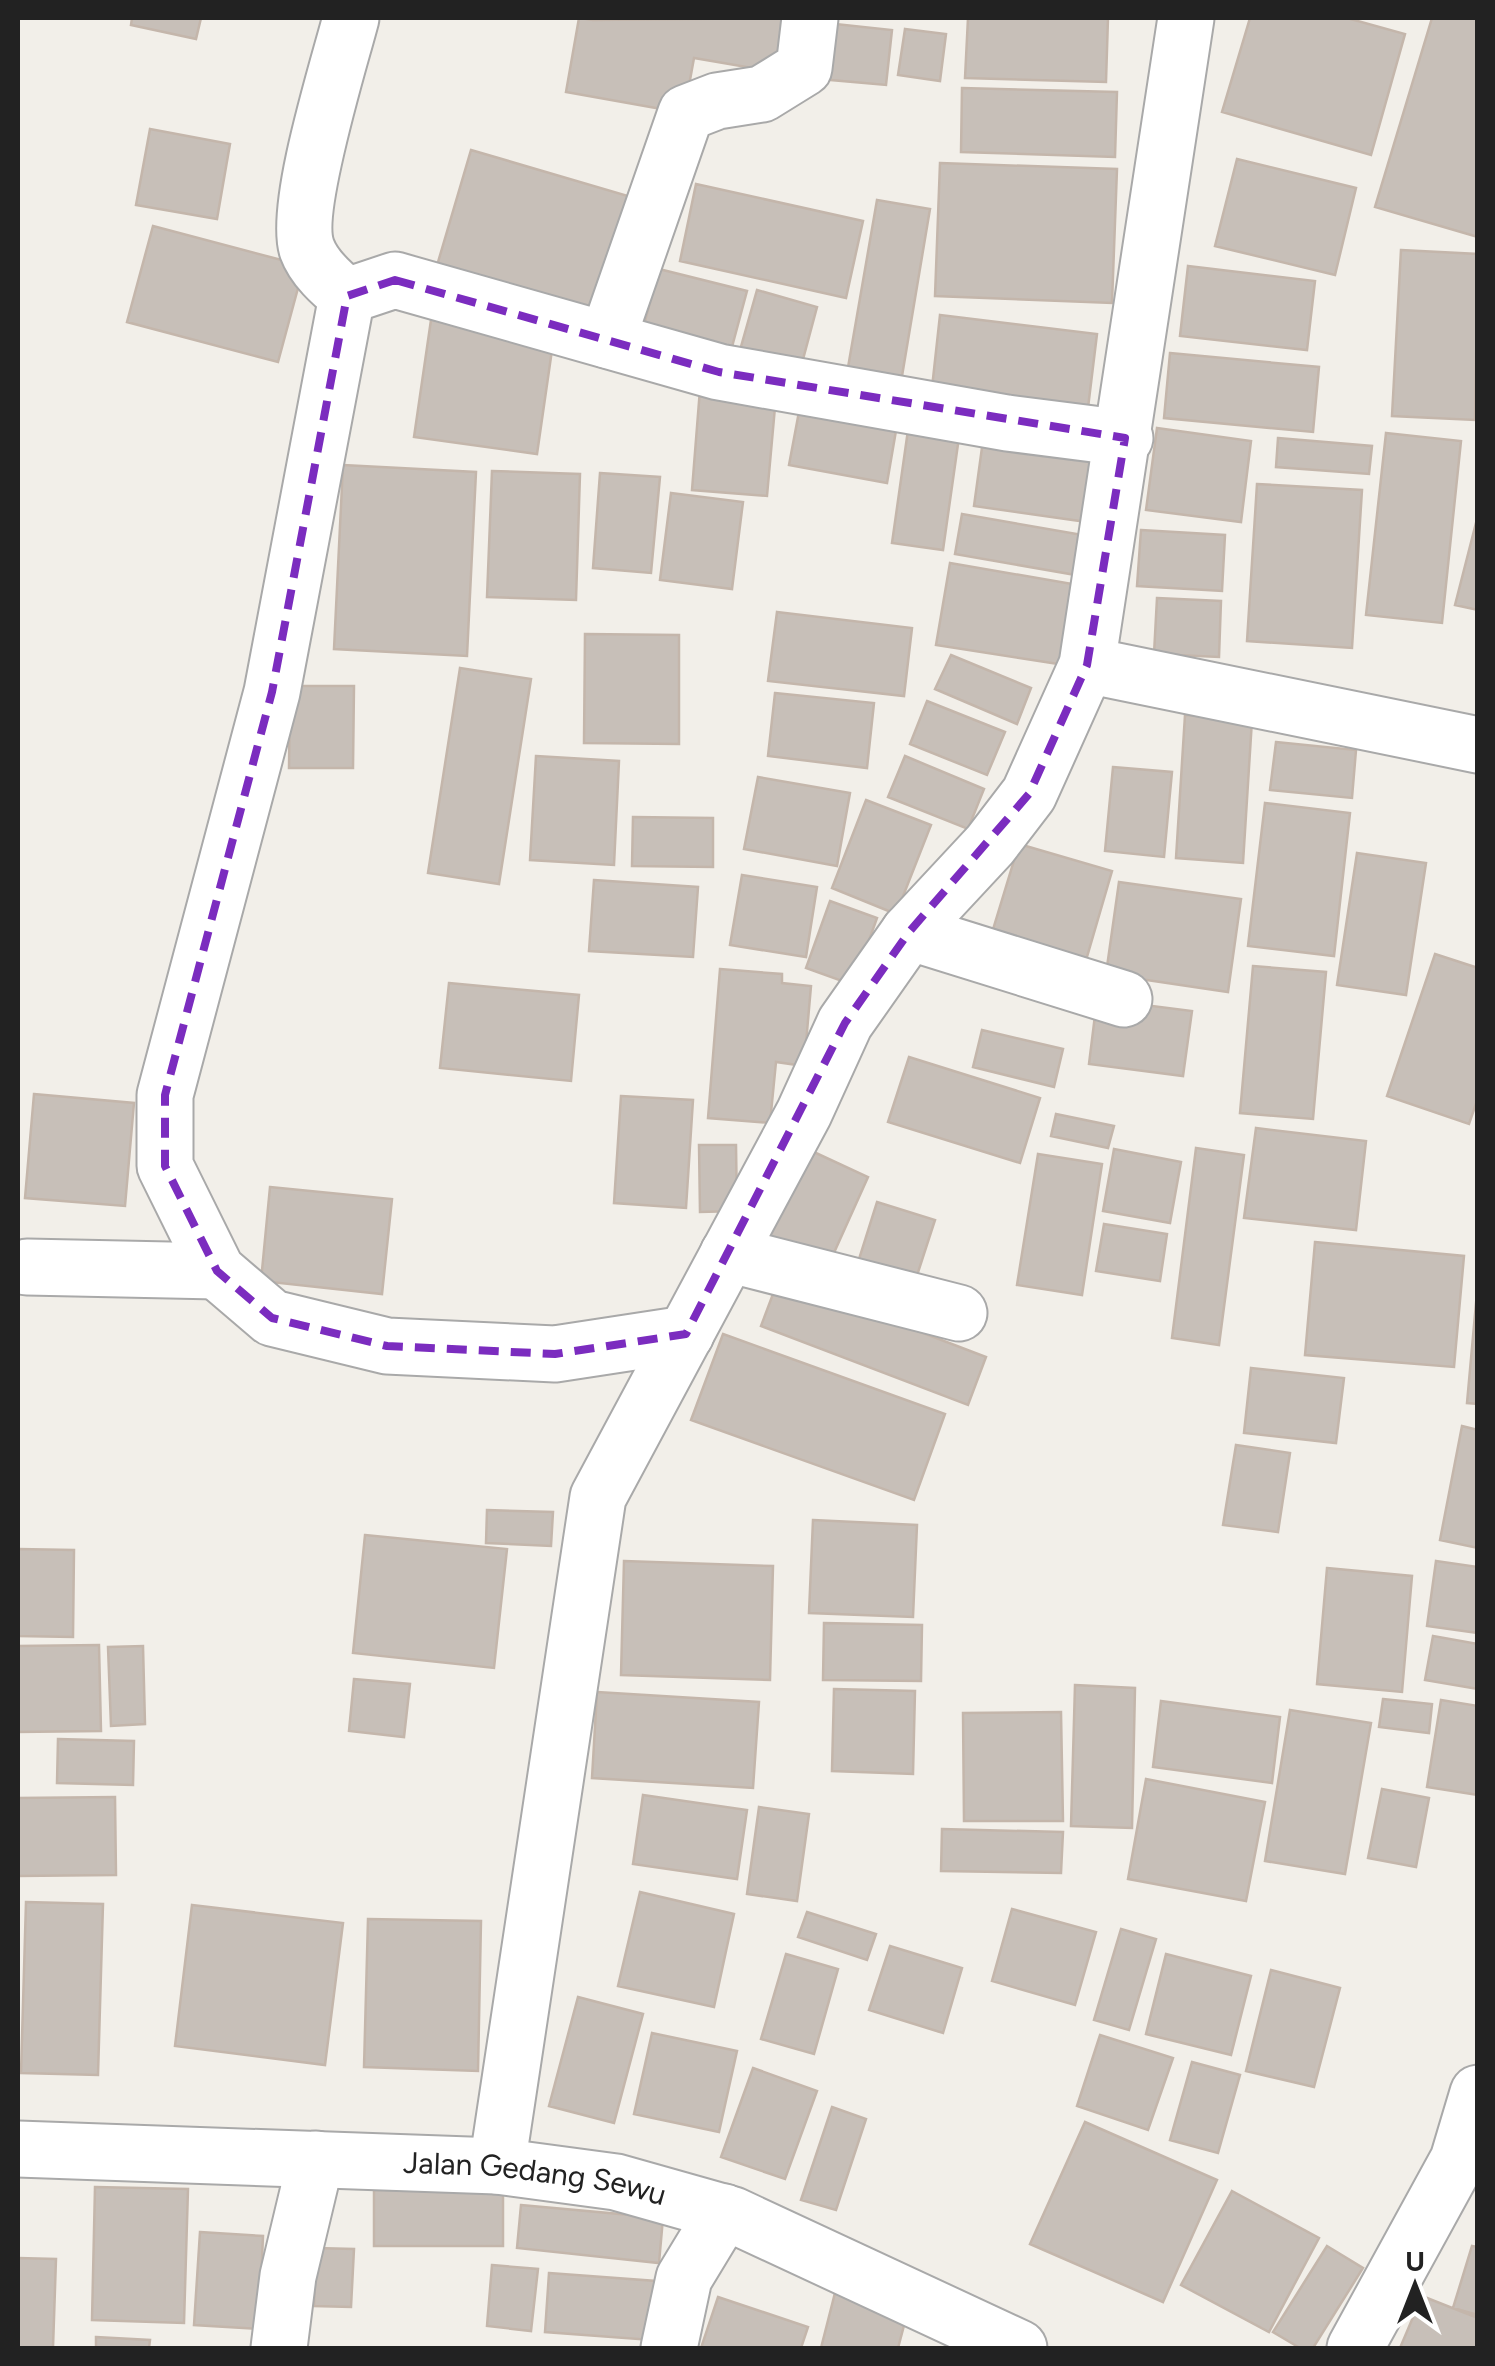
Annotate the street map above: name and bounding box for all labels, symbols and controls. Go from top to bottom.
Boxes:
street label: Jalan Gedang Sewu [402,2144,671,2213]
north arrow [1365,2236,1465,2336]
text: U [1405,2244,1425,2278]

